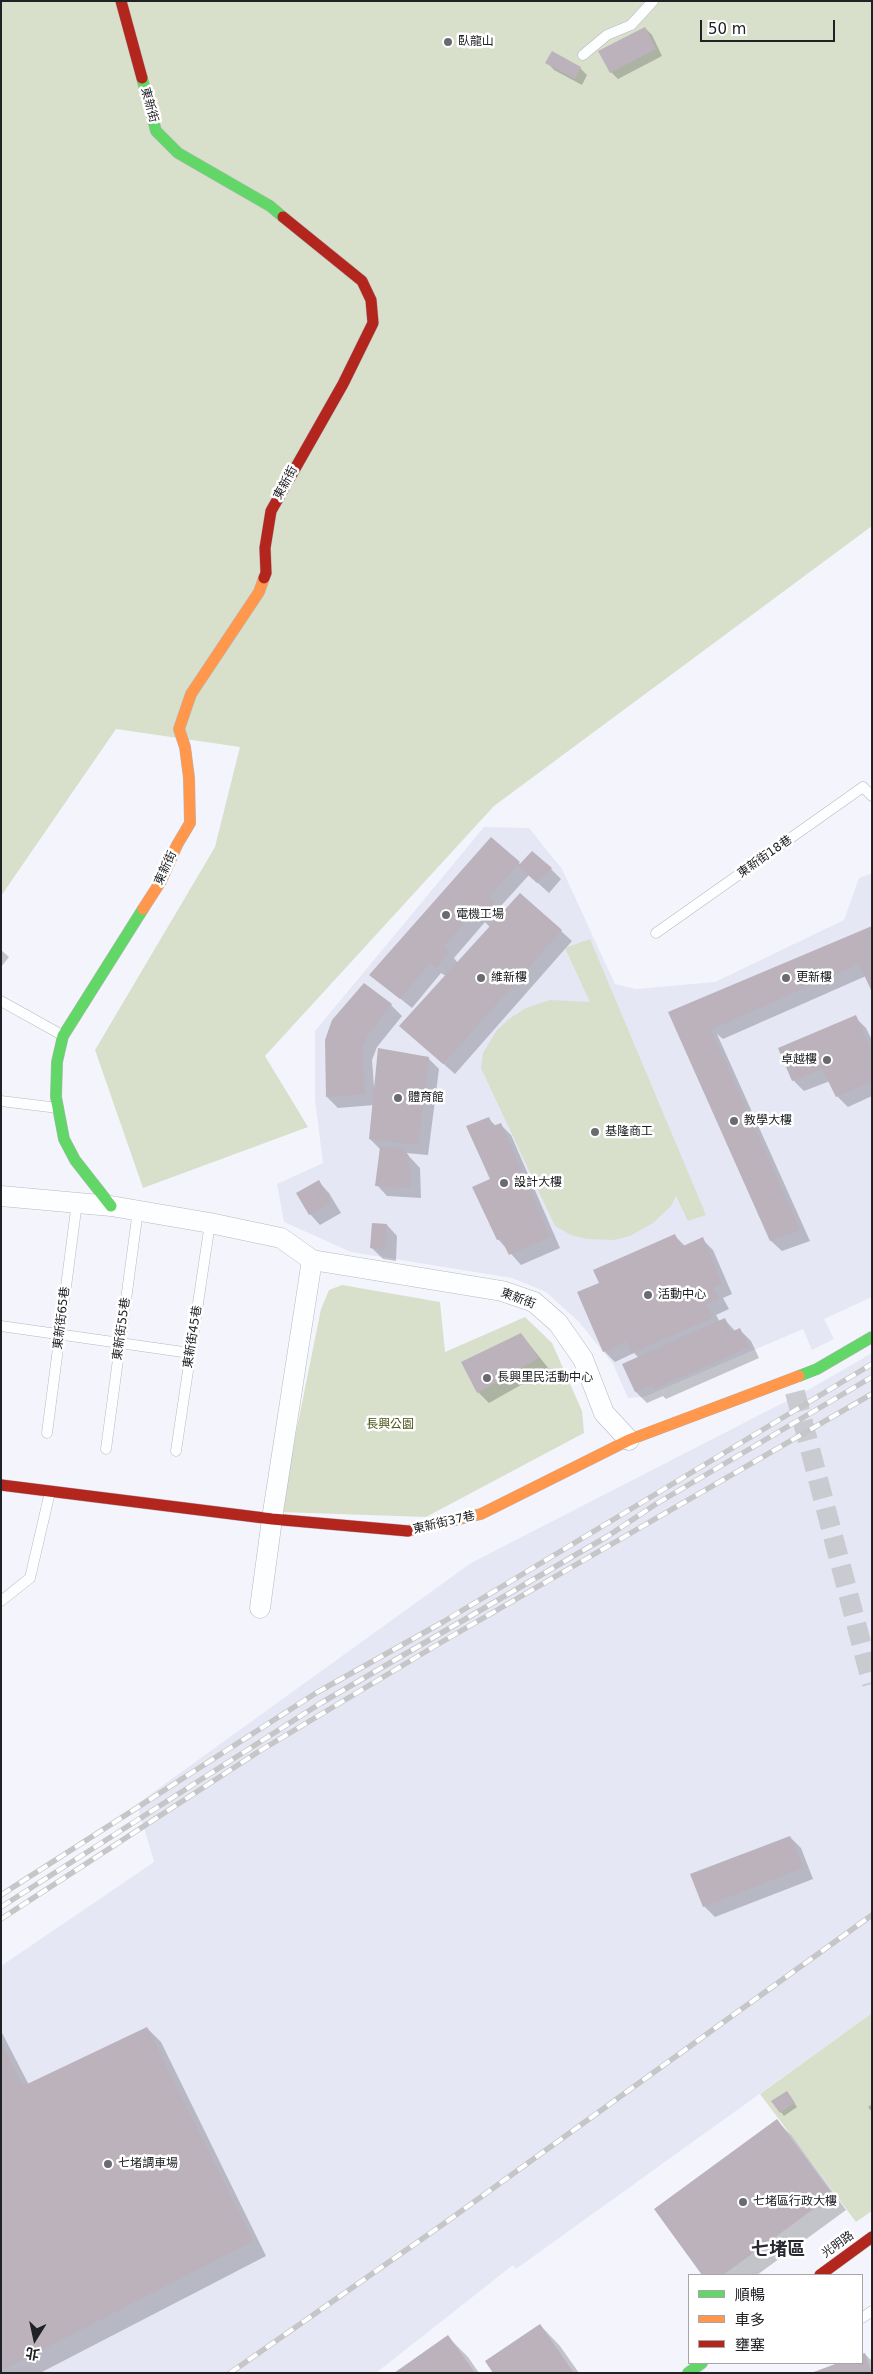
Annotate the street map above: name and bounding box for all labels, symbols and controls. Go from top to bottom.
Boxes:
scale bar [703,10,838,42]
text: 50 m [708,20,746,38]
place label: 臥龍山 [458,35,494,49]
marker: 臥龍山 [442,36,454,48]
street label: 東新街 [137,86,161,124]
street label: 東新街 [271,464,301,502]
street label: 東新街18巷 [735,833,795,881]
street label: 東新街 [152,849,180,887]
place label: 電機工場 [456,908,504,922]
marker: 電機工場 [440,909,452,921]
place label: 維新樓 [491,971,527,985]
place label: 更新樓 [796,971,832,985]
marker: 維新樓 [475,972,487,984]
marker: 更新樓 [780,972,792,984]
place label: 卓越樓 [781,1053,817,1067]
marker: 卓越樓 [821,1054,833,1066]
place label: 體育館 [408,1091,444,1105]
marker: 體育館 [392,1092,404,1104]
place label: 教學大樓 [744,1114,792,1128]
marker: 教學大樓 [728,1115,740,1127]
place label: 基隆商工 [605,1125,653,1139]
marker: 基隆商工 [589,1126,601,1138]
place label: 設計大樓 [514,1176,562,1190]
marker: 設計大樓 [498,1177,510,1189]
street label: 東新街65巷 [51,1286,73,1350]
street label: 東新街 [499,1286,537,1312]
place label: 活動中心 [658,1288,706,1302]
marker: 活動中心 [642,1289,654,1301]
street label: 東新街55巷 [110,1297,134,1361]
street label: 東新街45巷 [181,1305,205,1369]
place label: 長興里民活動中心 [497,1371,593,1385]
marker: 長興里民活動中心 [481,1372,493,1384]
park label: 長興公園 [366,1418,414,1432]
street label: 東新街37巷 [412,1509,476,1537]
place label: 七堵調車場 [118,2157,178,2171]
marker: 七堵調車場 [102,2158,114,2170]
place label: 七堵區行政大樓 [753,2195,837,2209]
marker: 七堵區行政大樓 [737,2196,749,2208]
street label: 光明路 [819,2229,857,2261]
district label: 七堵區 [751,2239,805,2261]
legend [688,2274,863,2364]
text: 順暢 [735,2286,765,2304]
text: 車多 [735,2311,765,2329]
north arrow [10,2314,60,2364]
text: 壅塞 [735,2336,765,2354]
text: 北 [24,2345,41,2363]

